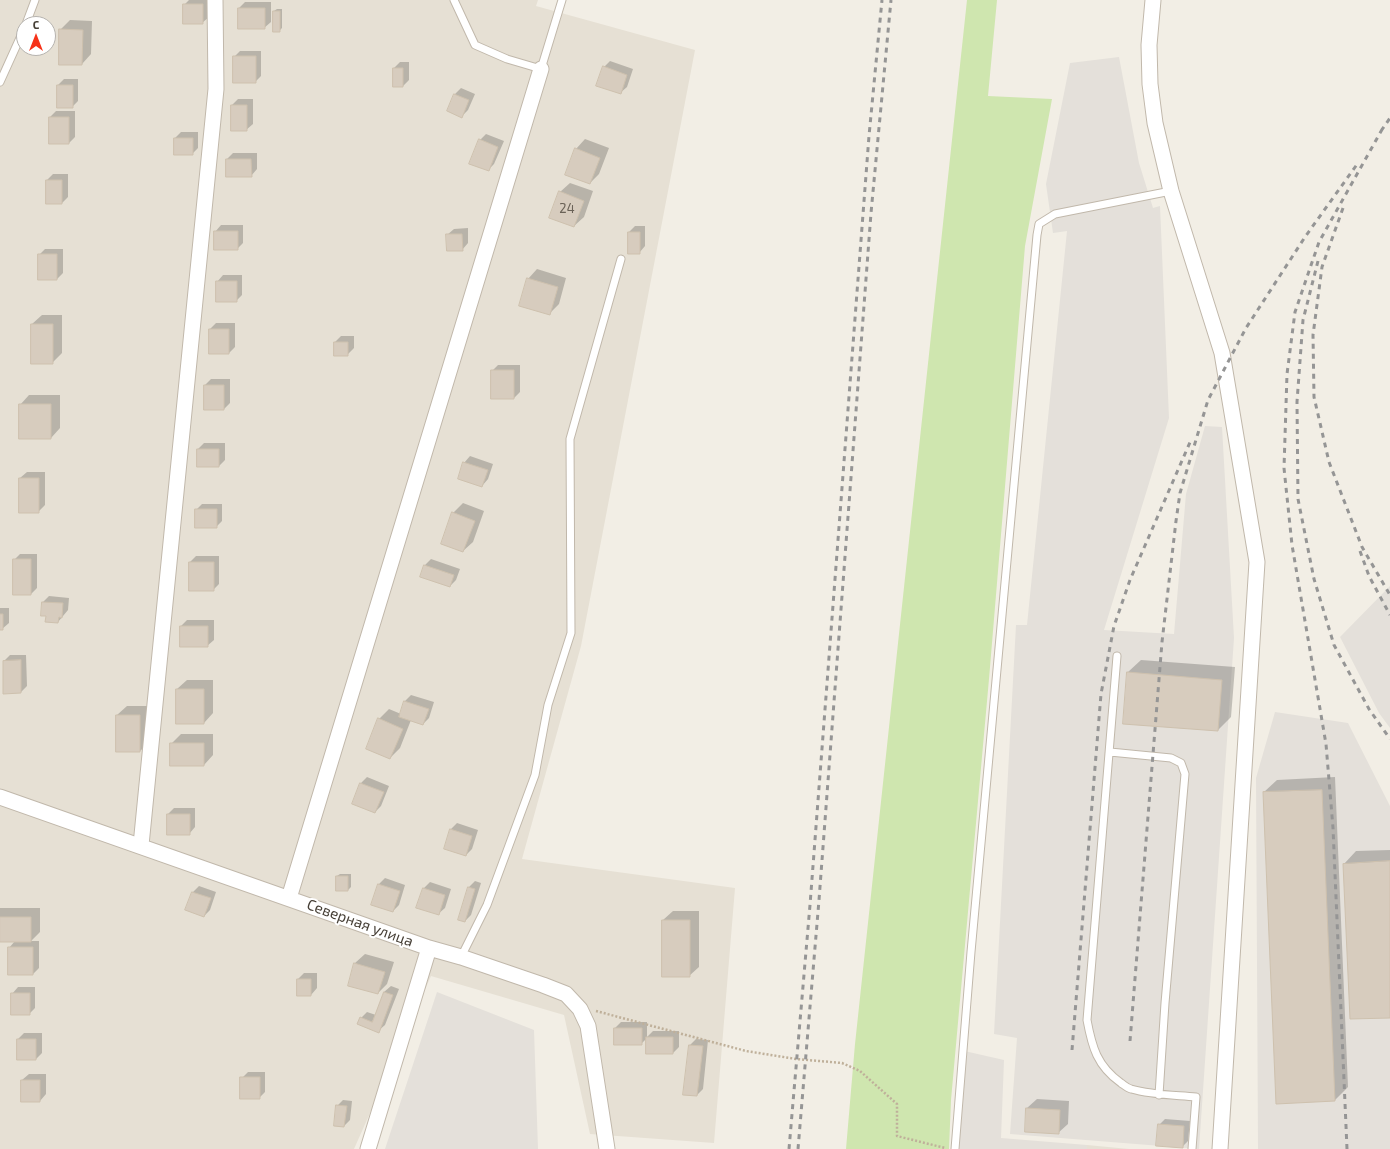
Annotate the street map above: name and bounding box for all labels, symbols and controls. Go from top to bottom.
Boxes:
north arrow [16,16,56,56]
text: С [33,18,39,31]
house number: 24 [559,201,575,217]
street label: Северная улица [304,895,416,951]

